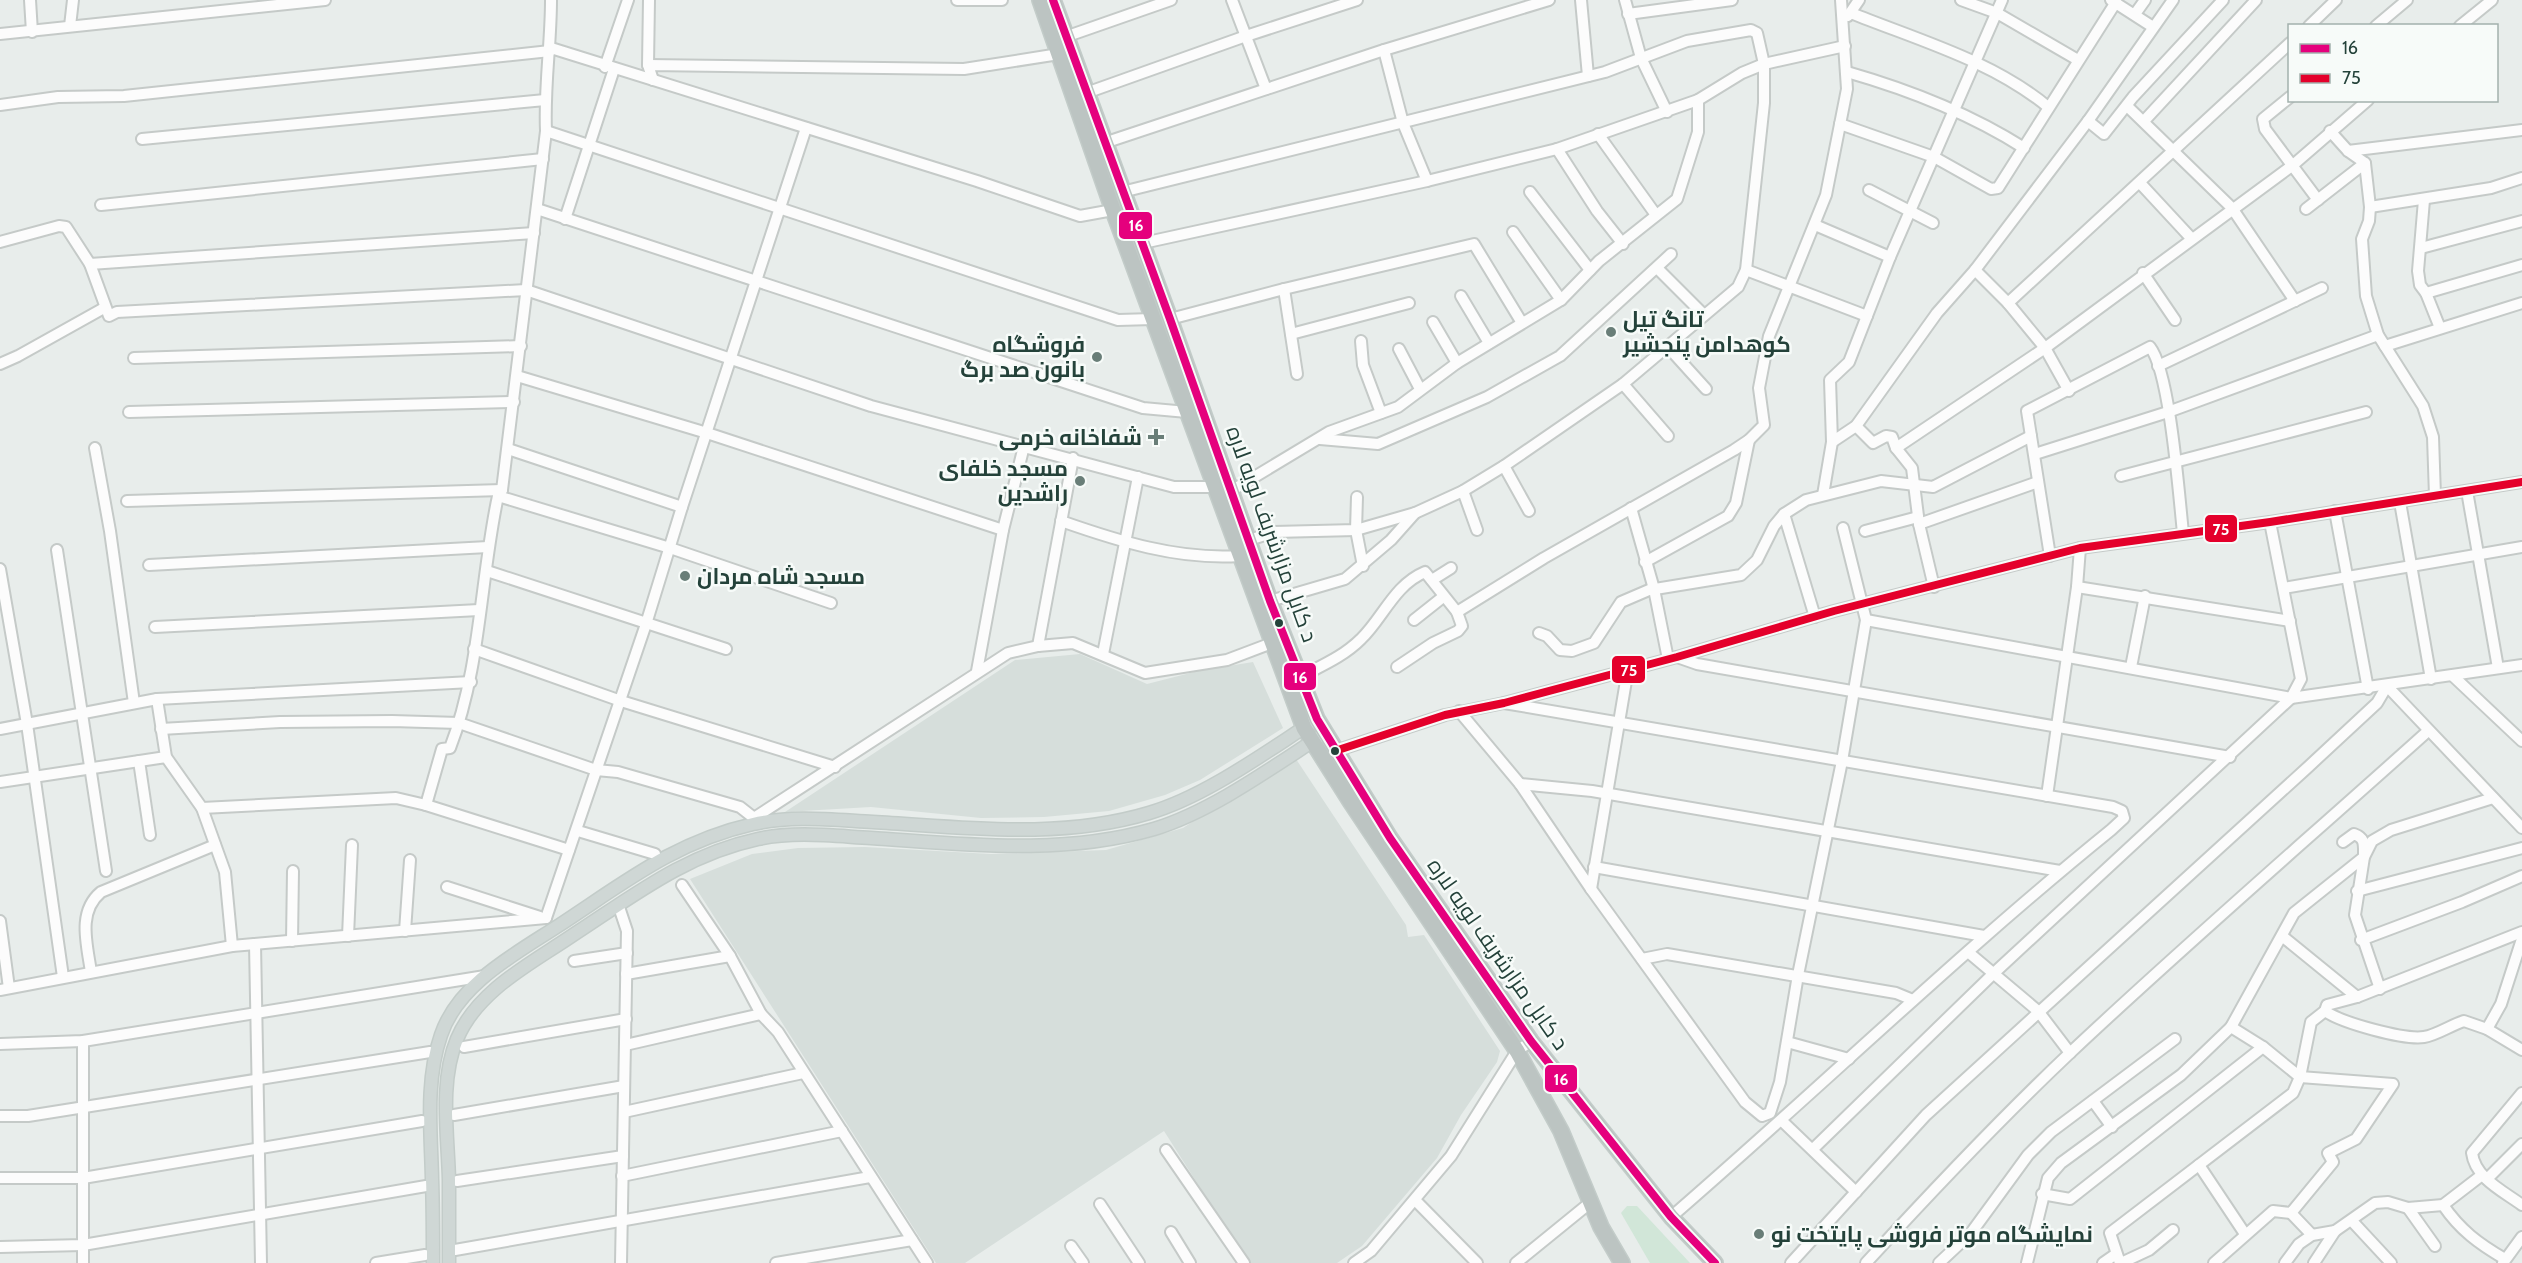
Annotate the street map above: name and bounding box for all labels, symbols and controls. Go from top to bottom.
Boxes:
legend [2288,24,2498,102]
text: 16 [2342,37,2358,59]
text: 75 [2342,67,2361,89]
line badge: 16 [1118,211,1153,240]
text: 16 [1129,216,1143,235]
place label: تانگ تیل کوهدامن پنجشیر [1622,306,1791,360]
marker: تانگ تیل کوهدامن پنجشیر [1604,325,1618,339]
place label: فروشگاه بانون صد برگ [960,331,1085,383]
marker: فروشگاه بانون صد برگ [1090,350,1104,364]
street label: د کابل مزارشریف لویه لاره [1220,422,1324,646]
place label: شفاخانه خرمی [999,424,1142,451]
marker: شفاخانه خرمی [1147,428,1165,446]
place label: مسجد خلفای راشدین [938,455,1068,507]
marker: مسجد خلفای راشدین [1073,474,1087,488]
line badge: 75 [2204,514,2238,543]
text: 75 [2213,520,2229,539]
place label: مسجد شاه مردان [697,563,865,590]
marker: مسجد شاه مردان [678,569,692,583]
unlabelled marker [1273,617,1285,629]
line badge: 75 [1611,655,1646,684]
text: 75 [1621,661,1637,680]
line badge: 16 [1283,662,1317,691]
text: 16 [1293,668,1307,687]
unlabelled marker [1329,745,1341,757]
street label: د کابل مزارشریف لویه لاره [1422,853,1574,1055]
line badge: 16 [1544,1064,1578,1093]
text: 16 [1554,1070,1568,1089]
place label: نمایشگاه موتر فروشی پایتخت نو [1771,1221,2093,1250]
marker: نمایشگاه موتر فروشی پایتخت نو [1752,1227,1766,1241]

